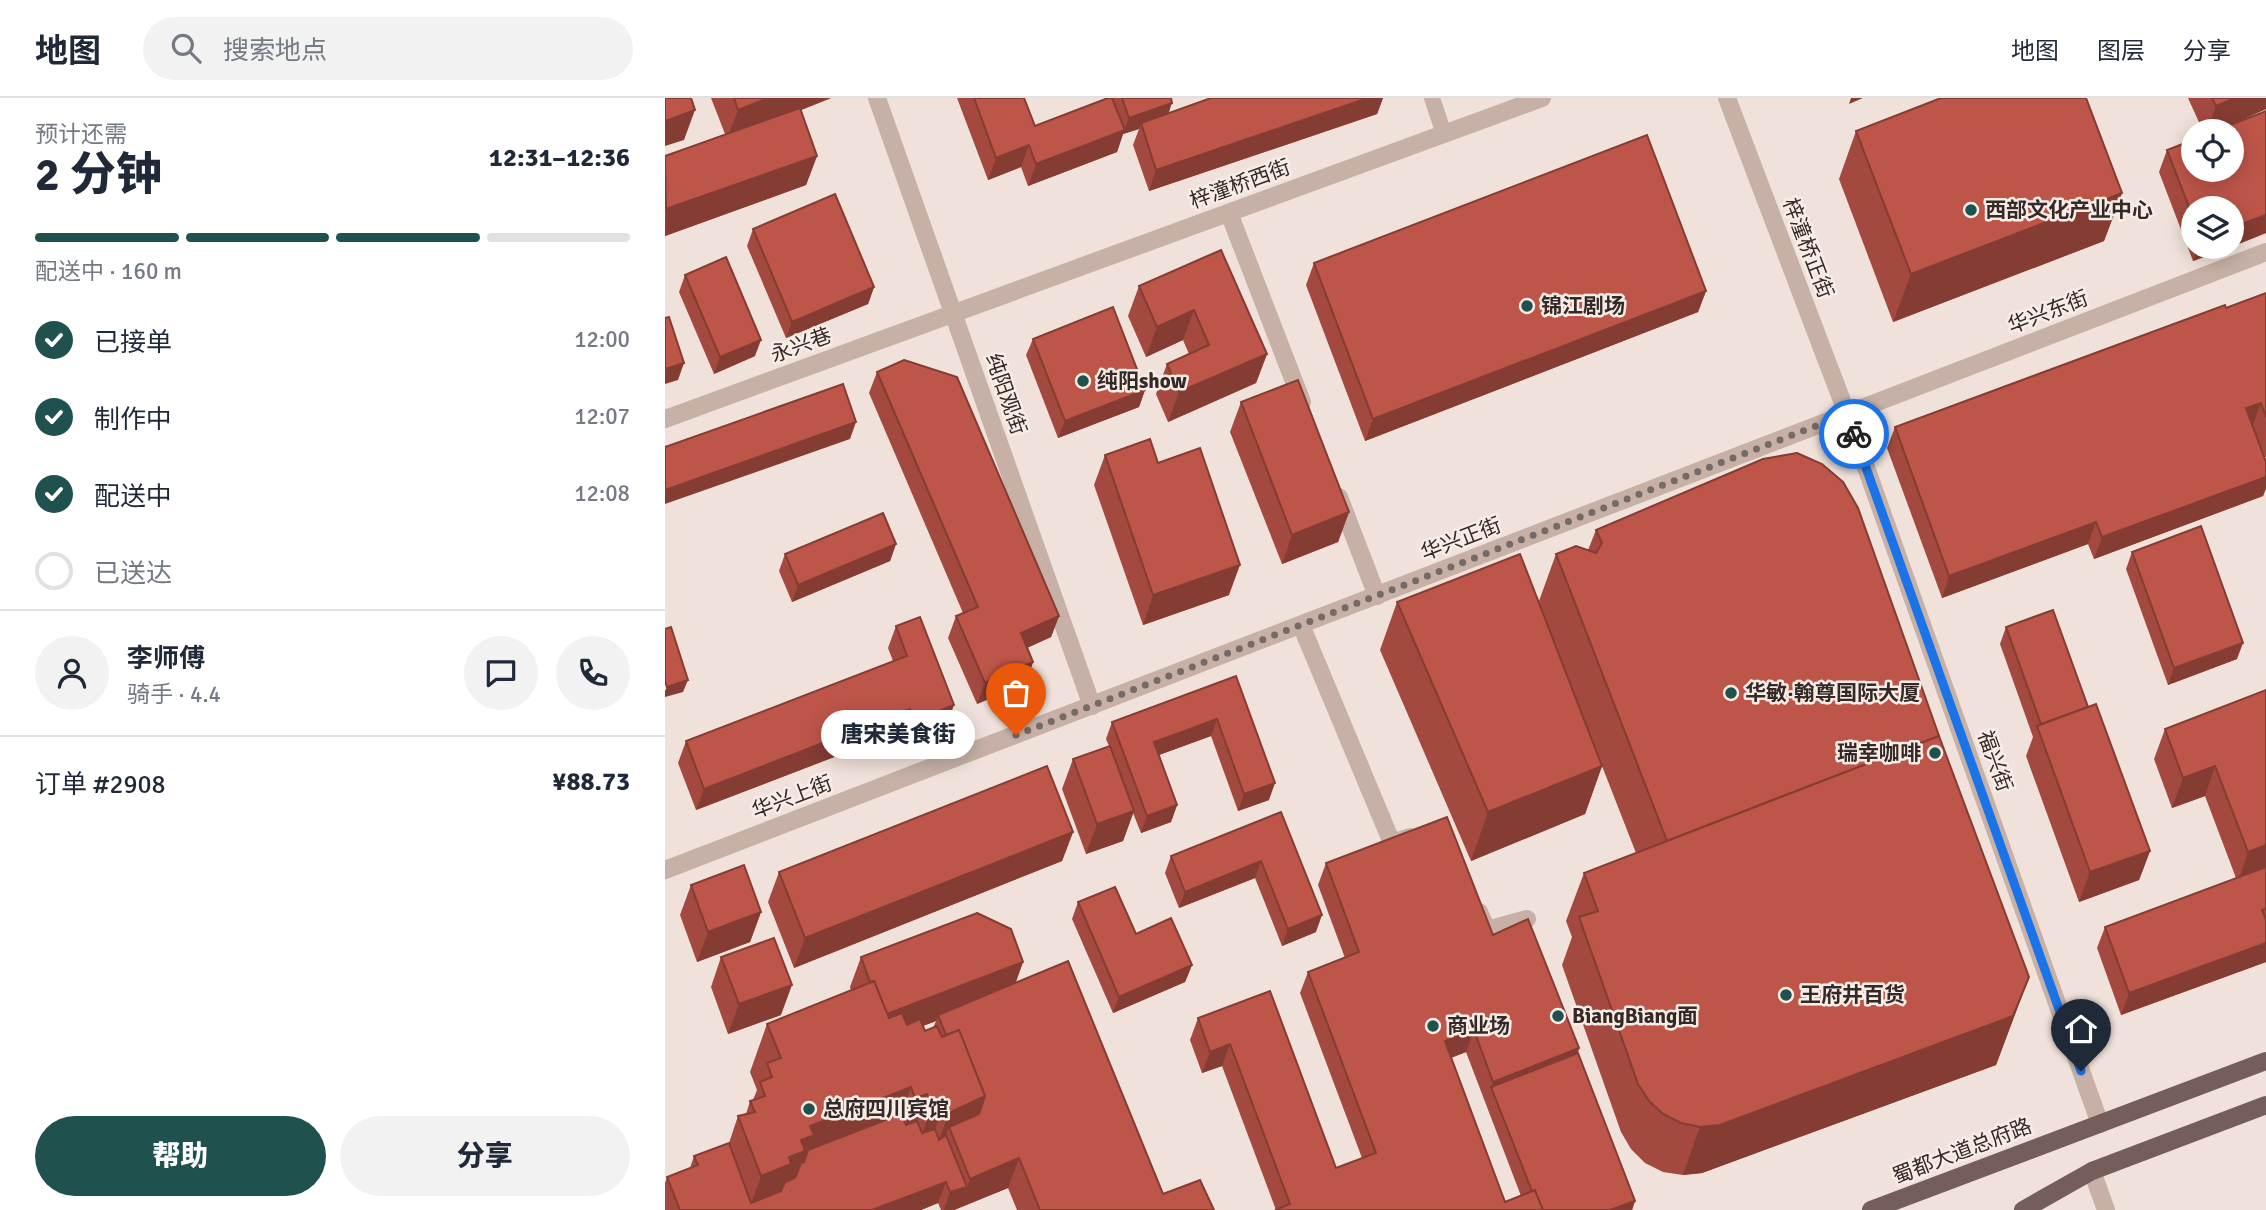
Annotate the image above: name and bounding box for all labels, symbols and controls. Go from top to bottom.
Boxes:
search box [143,17,633,80]
icon: search [167,29,205,67]
text: 地图 [35,31,101,72]
text: 搜索地点 [223,35,327,67]
text: 地图 [2011,36,2059,66]
text: 图层 [2097,36,2145,66]
text: 分享 [2183,36,2231,66]
map controls [2181,119,2244,259]
button: locate [2181,119,2244,182]
text: 预计还需 [35,120,127,149]
text: 12:31–12:36 [489,142,630,174]
text: 2 分钟 [35,147,162,203]
street label: 梓潼桥西街 [1186,154,1294,214]
street label: 梓潼桥正街 [1777,194,1839,302]
button: layers [2181,196,2244,259]
place label: 西部文化产业中心 [1985,197,2153,223]
marker: 西部文化产业中心 [1963,202,1979,218]
text: 配送中 · 160 m [35,257,182,286]
street label: 华兴东街 [2004,285,2092,339]
place label: 锦江剧场 [1541,293,1625,319]
marker: 锦江剧场 [1519,298,1535,314]
icon: check [35,321,73,359]
street label: 永兴巷 [767,322,835,368]
text: 12:00 [574,325,630,354]
text: 已接单 [94,327,172,359]
street label: 纯阳观街 [980,350,1032,438]
place label: 纯阳show [1097,368,1187,394]
marker: 纯阳show [1075,373,1091,389]
icon: check [35,398,73,436]
courier [1819,399,1889,469]
text: 12:07 [574,402,630,431]
text: 制作中 [94,404,172,436]
icon: bike [1835,415,1873,453]
icon: check [35,475,73,513]
text: 12:08 [574,479,630,508]
text: 配送中 [94,481,172,513]
street label: 华兴正街 [1417,512,1505,566]
text: 已送达 [94,558,172,590]
button: person [35,636,109,710]
button: chat [464,636,538,710]
button: phone [556,636,630,710]
text: 李师傅 [127,643,205,675]
pin [986,663,1046,735]
icon: bag [997,674,1035,712]
text: 骑手 · 4.4 [127,680,221,709]
place label: 华敏·翰尊国际大厦 [1745,680,1920,706]
marker: 华敏·翰尊国际大厦 [1723,685,1739,701]
callout: 唐宋美食街 [820,710,974,760]
text: 唐宋美食街 [841,720,956,749]
street label: 福兴街 [1972,727,2018,795]
place label: 瑞幸咖啡 [1837,740,1921,766]
marker: 瑞幸咖啡 [1927,745,1943,761]
text: ¥88.73 [552,766,630,798]
text: 订单 #2908 [35,769,166,801]
street label: 华兴上街 [748,770,836,824]
place label: 王府井百货 [1800,982,1905,1008]
marker: 王府井百货 [1778,987,1794,1003]
pin [2051,999,2111,1071]
place label: BiangBiang面 [1572,1003,1698,1029]
marker: BiangBiang面 [1550,1008,1566,1024]
icon: home [2062,1010,2100,1048]
place label: 商业场 [1447,1013,1510,1039]
marker: 商业场 [1425,1018,1441,1034]
place label: 总府四川宾馆 [823,1096,949,1122]
marker: 总府四川宾馆 [801,1101,817,1117]
street label: 蜀都大道总府路 [1889,1113,2035,1189]
button: 帮助 [35,1116,326,1196]
button: 分享 [340,1116,630,1196]

